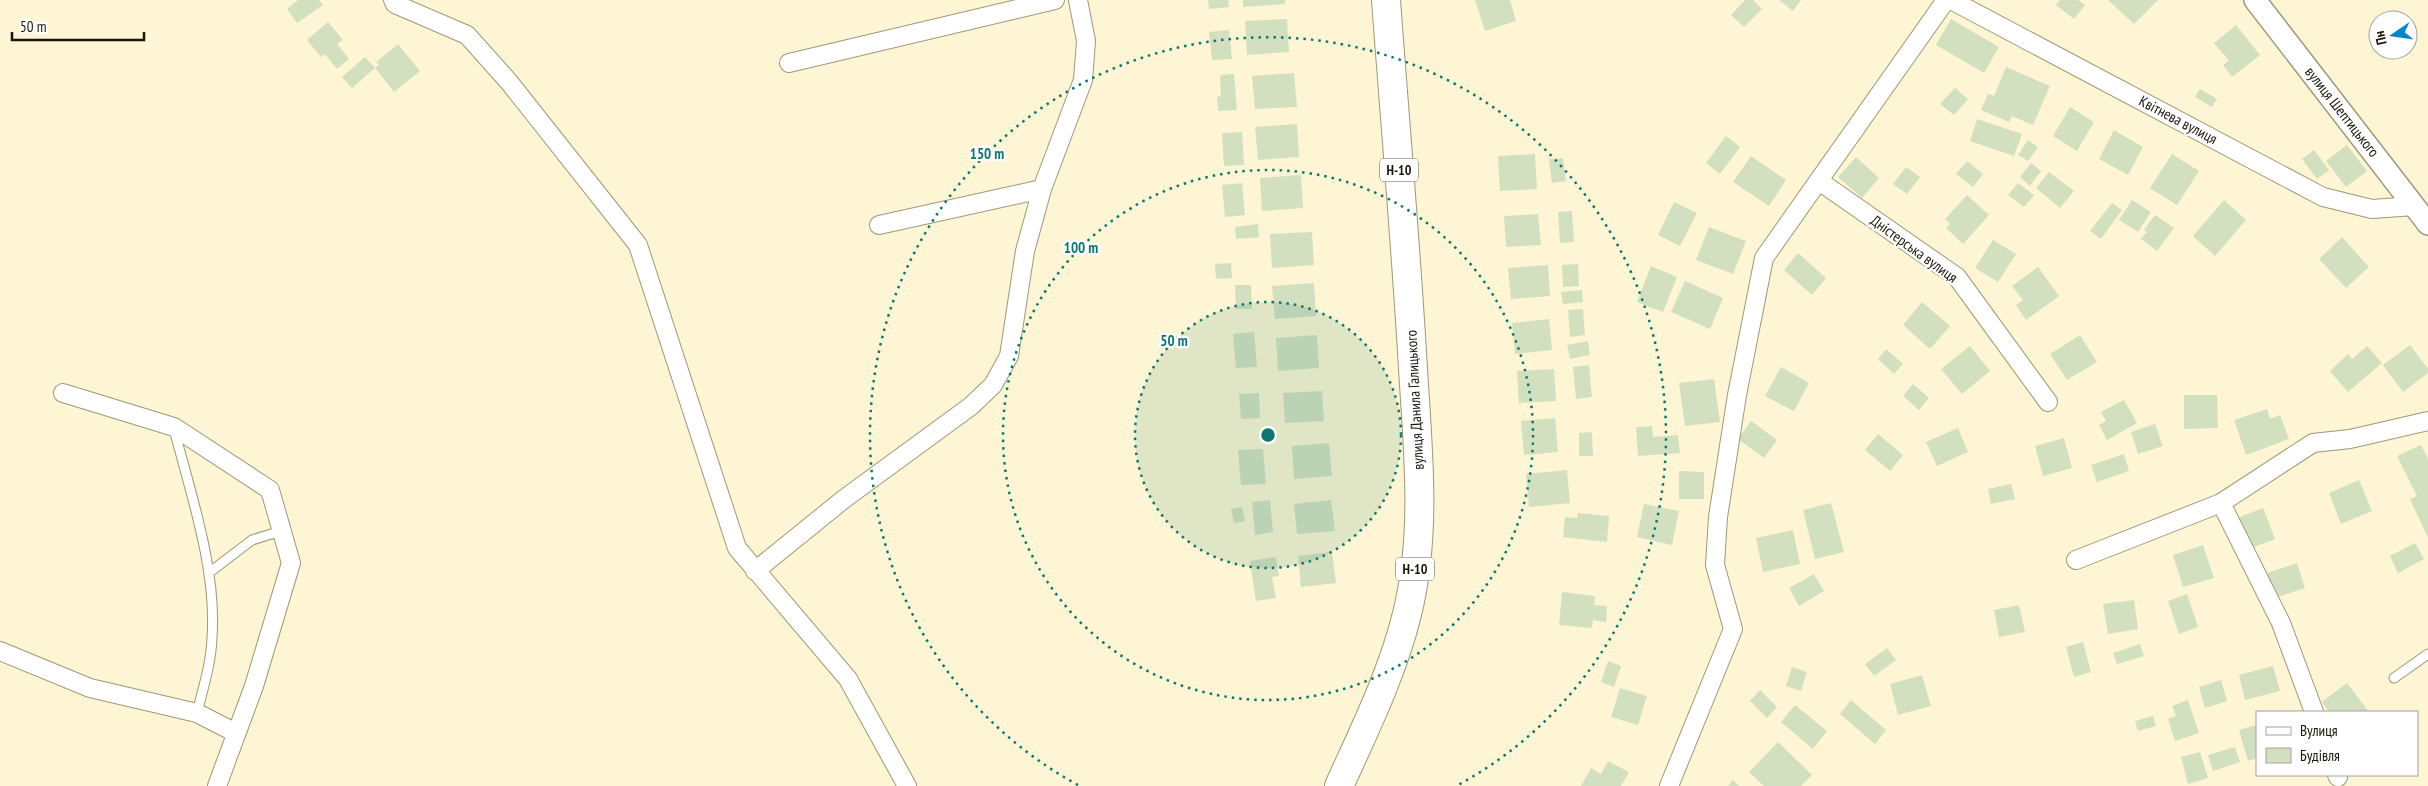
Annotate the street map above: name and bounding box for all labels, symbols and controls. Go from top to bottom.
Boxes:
scale bar [12,10,145,42]
north arrow [2368,10,2418,60]
text: 50 m [20,17,46,36]
text: Пн [2370,29,2391,47]
street label: вулиця Шептицького [2301,63,2384,161]
street label: Квітнева вулиця [2136,91,2221,148]
text: 150 m [970,144,1004,163]
road number: Н-10 [1380,158,1418,182]
street label: Дністерська вулиця [1867,211,1962,287]
text: 100 m [1064,238,1098,257]
street label: вулиця Данила Галицького [1401,330,1428,470]
text: 50 m [1160,331,1188,350]
centre of rings [1259,426,1277,444]
road number: Н-10 [1396,558,1434,580]
legend [2256,711,2418,776]
text: Вулиця [2300,721,2338,740]
text: Будівля [2300,746,2340,765]

